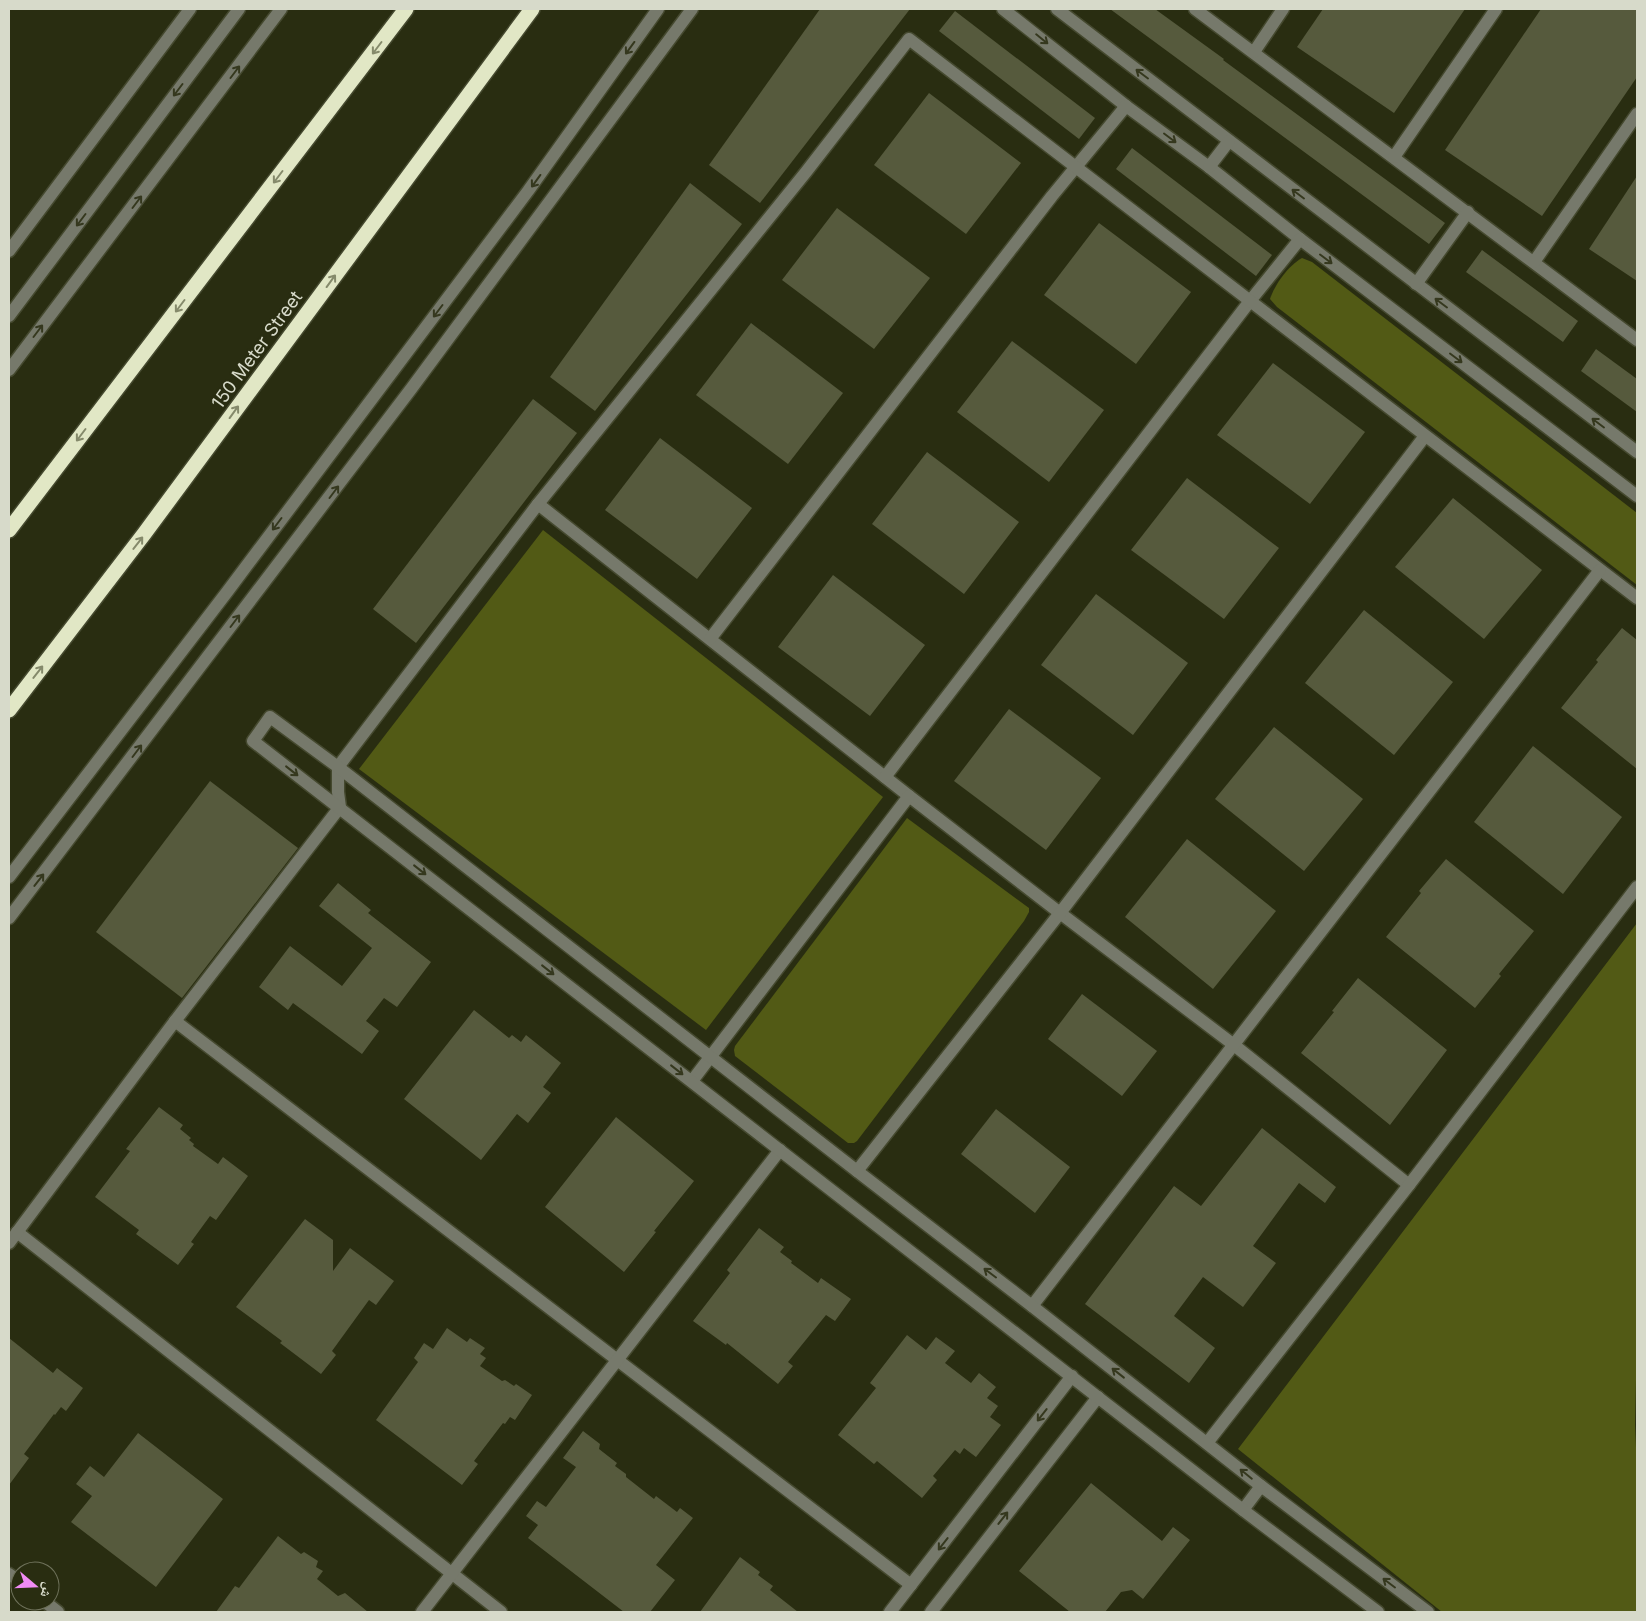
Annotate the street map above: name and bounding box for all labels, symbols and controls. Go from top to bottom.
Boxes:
one-way arrow [1035,33,1048,44]
one-way arrow [371,41,382,54]
one-way arrow [625,41,635,55]
one-way arrow [229,66,240,79]
one-way arrow [1136,68,1149,79]
one-way arrow [173,83,184,96]
one-way arrow [1163,133,1176,144]
one-way arrow [273,170,283,184]
one-way arrow [531,174,541,188]
one-way arrow [1291,189,1305,199]
one-way arrow [131,196,142,209]
one-way arrow [76,213,86,227]
one-way arrow [1319,254,1332,265]
one-way arrow [325,275,336,288]
street label: 150 Meter Street [207,287,306,413]
one-way arrow [1435,298,1448,309]
one-way arrow [174,299,185,312]
one-way arrow [433,304,444,317]
one-way arrow [33,325,44,338]
one-way arrow [1449,353,1463,363]
one-way arrow [229,405,239,419]
one-way arrow [1591,418,1605,428]
one-way arrow [76,428,86,442]
one-way arrow [328,486,339,499]
one-way arrow [272,517,283,530]
one-way arrow [132,537,143,550]
one-way arrow [230,615,241,628]
one-way arrow [33,666,44,679]
one-way arrow [132,745,143,758]
one-way arrow [285,765,298,776]
one-way arrow [413,865,427,875]
one-way arrow [33,874,44,887]
one-way arrow [541,964,554,975]
one-way arrow [670,1064,683,1075]
one-way arrow [984,1268,997,1279]
one-way arrow [1111,1368,1125,1378]
one-way arrow [1037,1408,1048,1421]
one-way arrow [1239,1468,1252,1479]
one-way arrow [998,1512,1009,1525]
one-way arrow [937,1537,948,1550]
north arrow [10,1561,60,1611]
one-way arrow [1382,1578,1396,1588]
text: ش [36,1580,58,1600]

